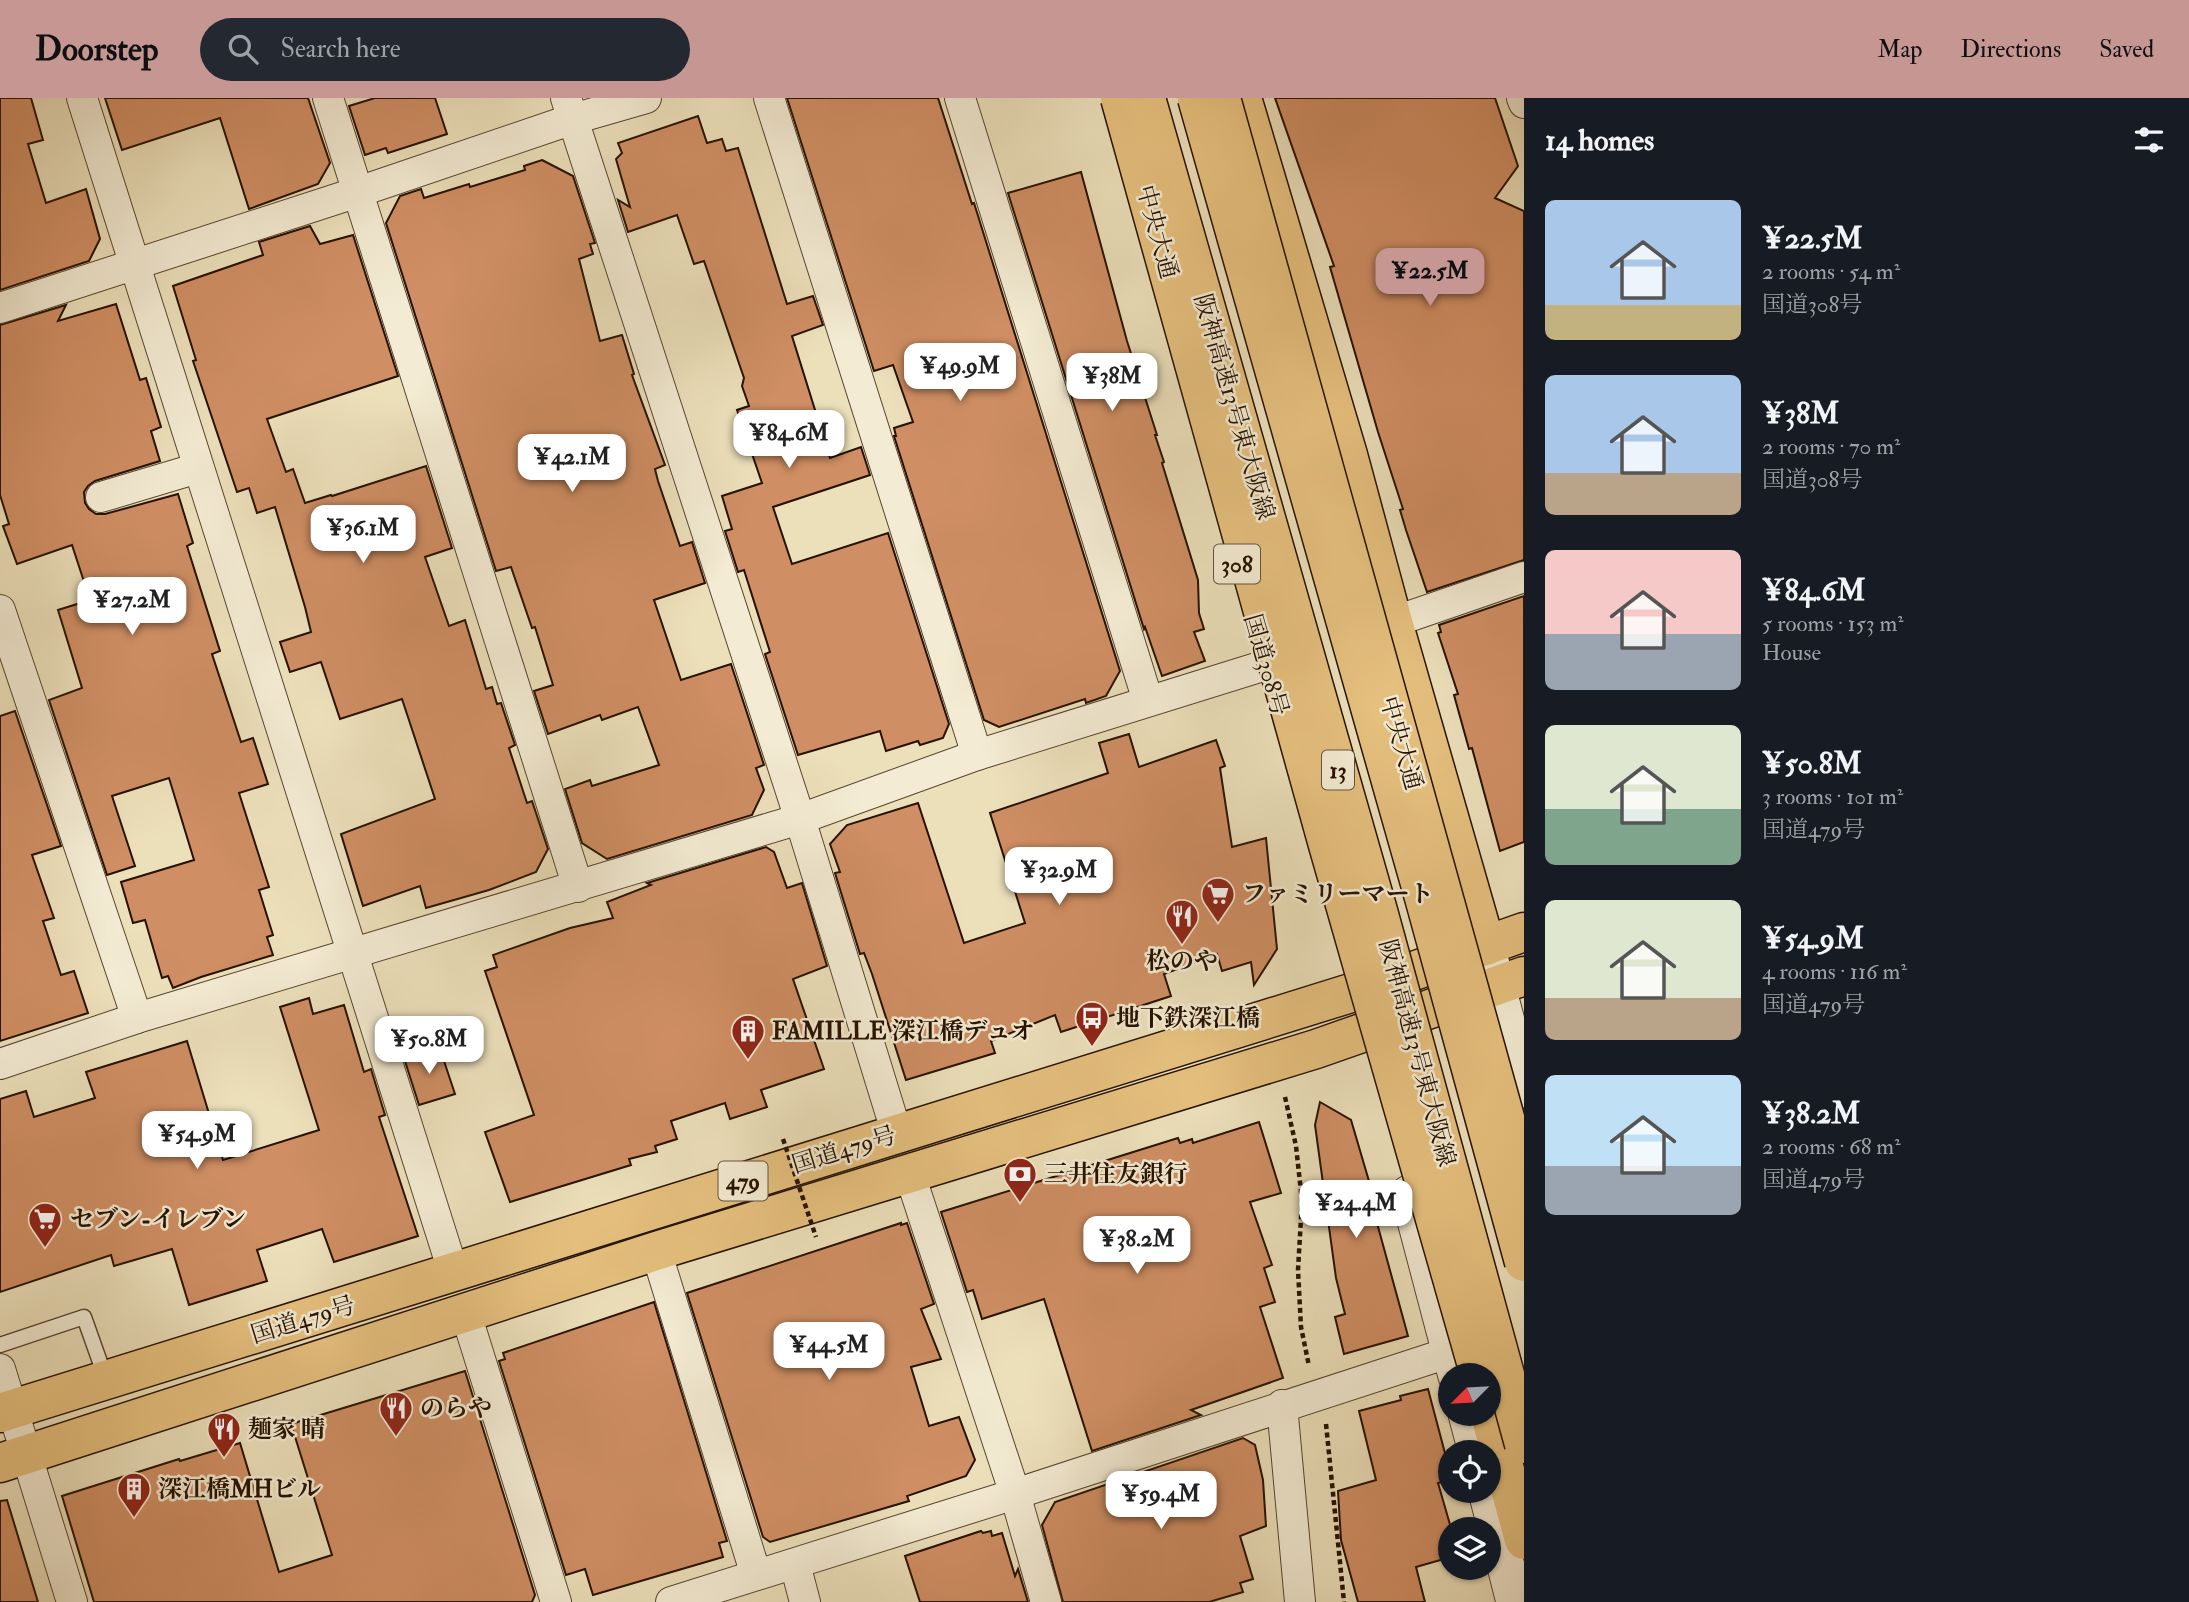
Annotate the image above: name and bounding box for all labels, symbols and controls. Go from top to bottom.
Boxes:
search box [200,18,690,81]
text: Doorstep [35,29,158,70]
icon: search [224,30,262,68]
text: Search here [280,33,401,65]
text: Map [1877,34,1922,65]
text: Directions [1960,34,2061,65]
text: Saved [2099,34,2154,65]
icon: filters [2130,121,2168,159]
text: 14 homes [1545,122,1654,159]
street label: 中央大通 [1130,182,1184,282]
text: ¥22.5M [1762,220,1863,257]
icon: home [1601,228,1685,312]
pin: ¥22.5M [1373,248,1487,308]
text: ¥22.5M [1391,256,1469,285]
text: 2 rooms · 54 m² [1762,257,1900,286]
street label: 阪神高速13号東大阪線 [1187,290,1281,524]
text: 国道308号 [1762,290,1862,319]
pin: ¥49.9M [903,344,1017,403]
text: ¥49.9M [920,351,1000,380]
pin: ¥38M [1071,354,1153,413]
text: ¥38M [1082,361,1142,390]
text: ¥38M [1762,395,1839,432]
icon: home [1601,403,1685,487]
pin: ¥84.6M [732,410,846,470]
text: ¥84.6M [749,418,829,447]
text: 2 rooms · 70 m² [1762,432,1901,461]
pin: ¥42.1M [515,434,629,494]
text: ¥42.1M [534,442,610,471]
text: 国道308号 [1762,465,1862,494]
pin: ¥36.1M [306,505,420,565]
text: ¥36.1M [327,513,399,542]
road number: 308 [1214,544,1260,584]
text: ¥84.6M [1762,572,1865,609]
pin: ¥27.2M [75,578,189,637]
icon: home [1601,578,1685,662]
text: ¥27.2M [93,585,171,614]
text: 5 rooms · 153 m² [1762,609,1904,638]
street label: 国道308号 [1237,610,1295,720]
text: House [1762,638,1821,667]
street label: 中央大通 [1373,693,1429,793]
text: ¥50.8M [1762,745,1862,782]
road number: 13 [1322,750,1354,790]
icon: home [1601,753,1685,837]
text: 3 rooms · 101 m² [1762,782,1903,811]
text: 国道479号 [1762,815,1865,844]
pin: ¥32.9M [1002,848,1116,907]
text: ¥32.9M [1021,855,1097,884]
supermarket icon: ファミリーマート [1199,875,1237,924]
place label: ファミリーマート [1242,879,1434,910]
restaurant icon: 松のや [1163,897,1201,946]
text: ¥54.9M [1762,920,1864,957]
icon: home [1601,928,1685,1012]
street label: 阪神高速13号東大阪線 [1372,936,1462,1170]
place label: 松のや [1146,946,1218,977]
text: 4 rooms · 116 m² [1762,957,1907,986]
text: 国道479号 [1762,990,1865,1019]
bus stop icon: 地下鉄深江橋 [1073,999,1111,1048]
place label: 地下鉄深江橋 [1116,1003,1260,1034]
building icon: FAMILLE 深江橋デュオ [729,1012,767,1061]
pin: ¥50.8M [372,1016,486,1076]
place label: FAMILLE 深江橋デュオ [772,1016,1035,1047]
text: ¥50.8M [391,1024,467,1053]
text: ¥38.2M [1762,1095,1860,1132]
icon: home [1601,1103,1685,1187]
pin: ¥54.9M [140,1112,254,1171]
text: ¥54.9M [158,1119,236,1148]
street label: 国道479号 [788,1119,900,1181]
text: 2 rooms · 68 m² [1762,1132,1901,1161]
bank icon: 三井住友銀行 [1001,1155,1039,1204]
place label: 三井住友銀行 [1044,1159,1188,1190]
road number: 479 [718,1162,768,1200]
text: 国道479号 [1762,1165,1865,1194]
pin: ¥24.4M [1299,1180,1413,1240]
text: ¥24.4M [1315,1188,1397,1217]
supermarket icon: セブン-イレブン [26,1200,64,1249]
place label: セブン-イレブン [70,1204,246,1235]
pin: ¥38.2M [1080,1216,1194,1276]
text: ¥38.2M [1099,1224,1175,1253]
street label: 国道479号 [247,1289,359,1351]
pin: ¥44.5M [772,1322,886,1382]
text: ¥44.5M [789,1330,869,1359]
north arrow [1438,1363,1502,1426]
map controls [1438,1363,1501,1580]
restaurant icon: のらや [377,1389,415,1438]
place label: のらや [420,1393,492,1424]
restaurant icon: 麺家 晴 [205,1410,243,1459]
place label: 麺家 晴 [248,1414,325,1445]
button: locate [1438,1440,1501,1503]
building icon: 深江橋MHビル [115,1470,153,1519]
pin: ¥59.4M [1104,1472,1218,1531]
place label: 深江橋MHビル [158,1474,321,1505]
text: ¥59.4M [1122,1479,1200,1508]
button: layers [1438,1517,1501,1580]

